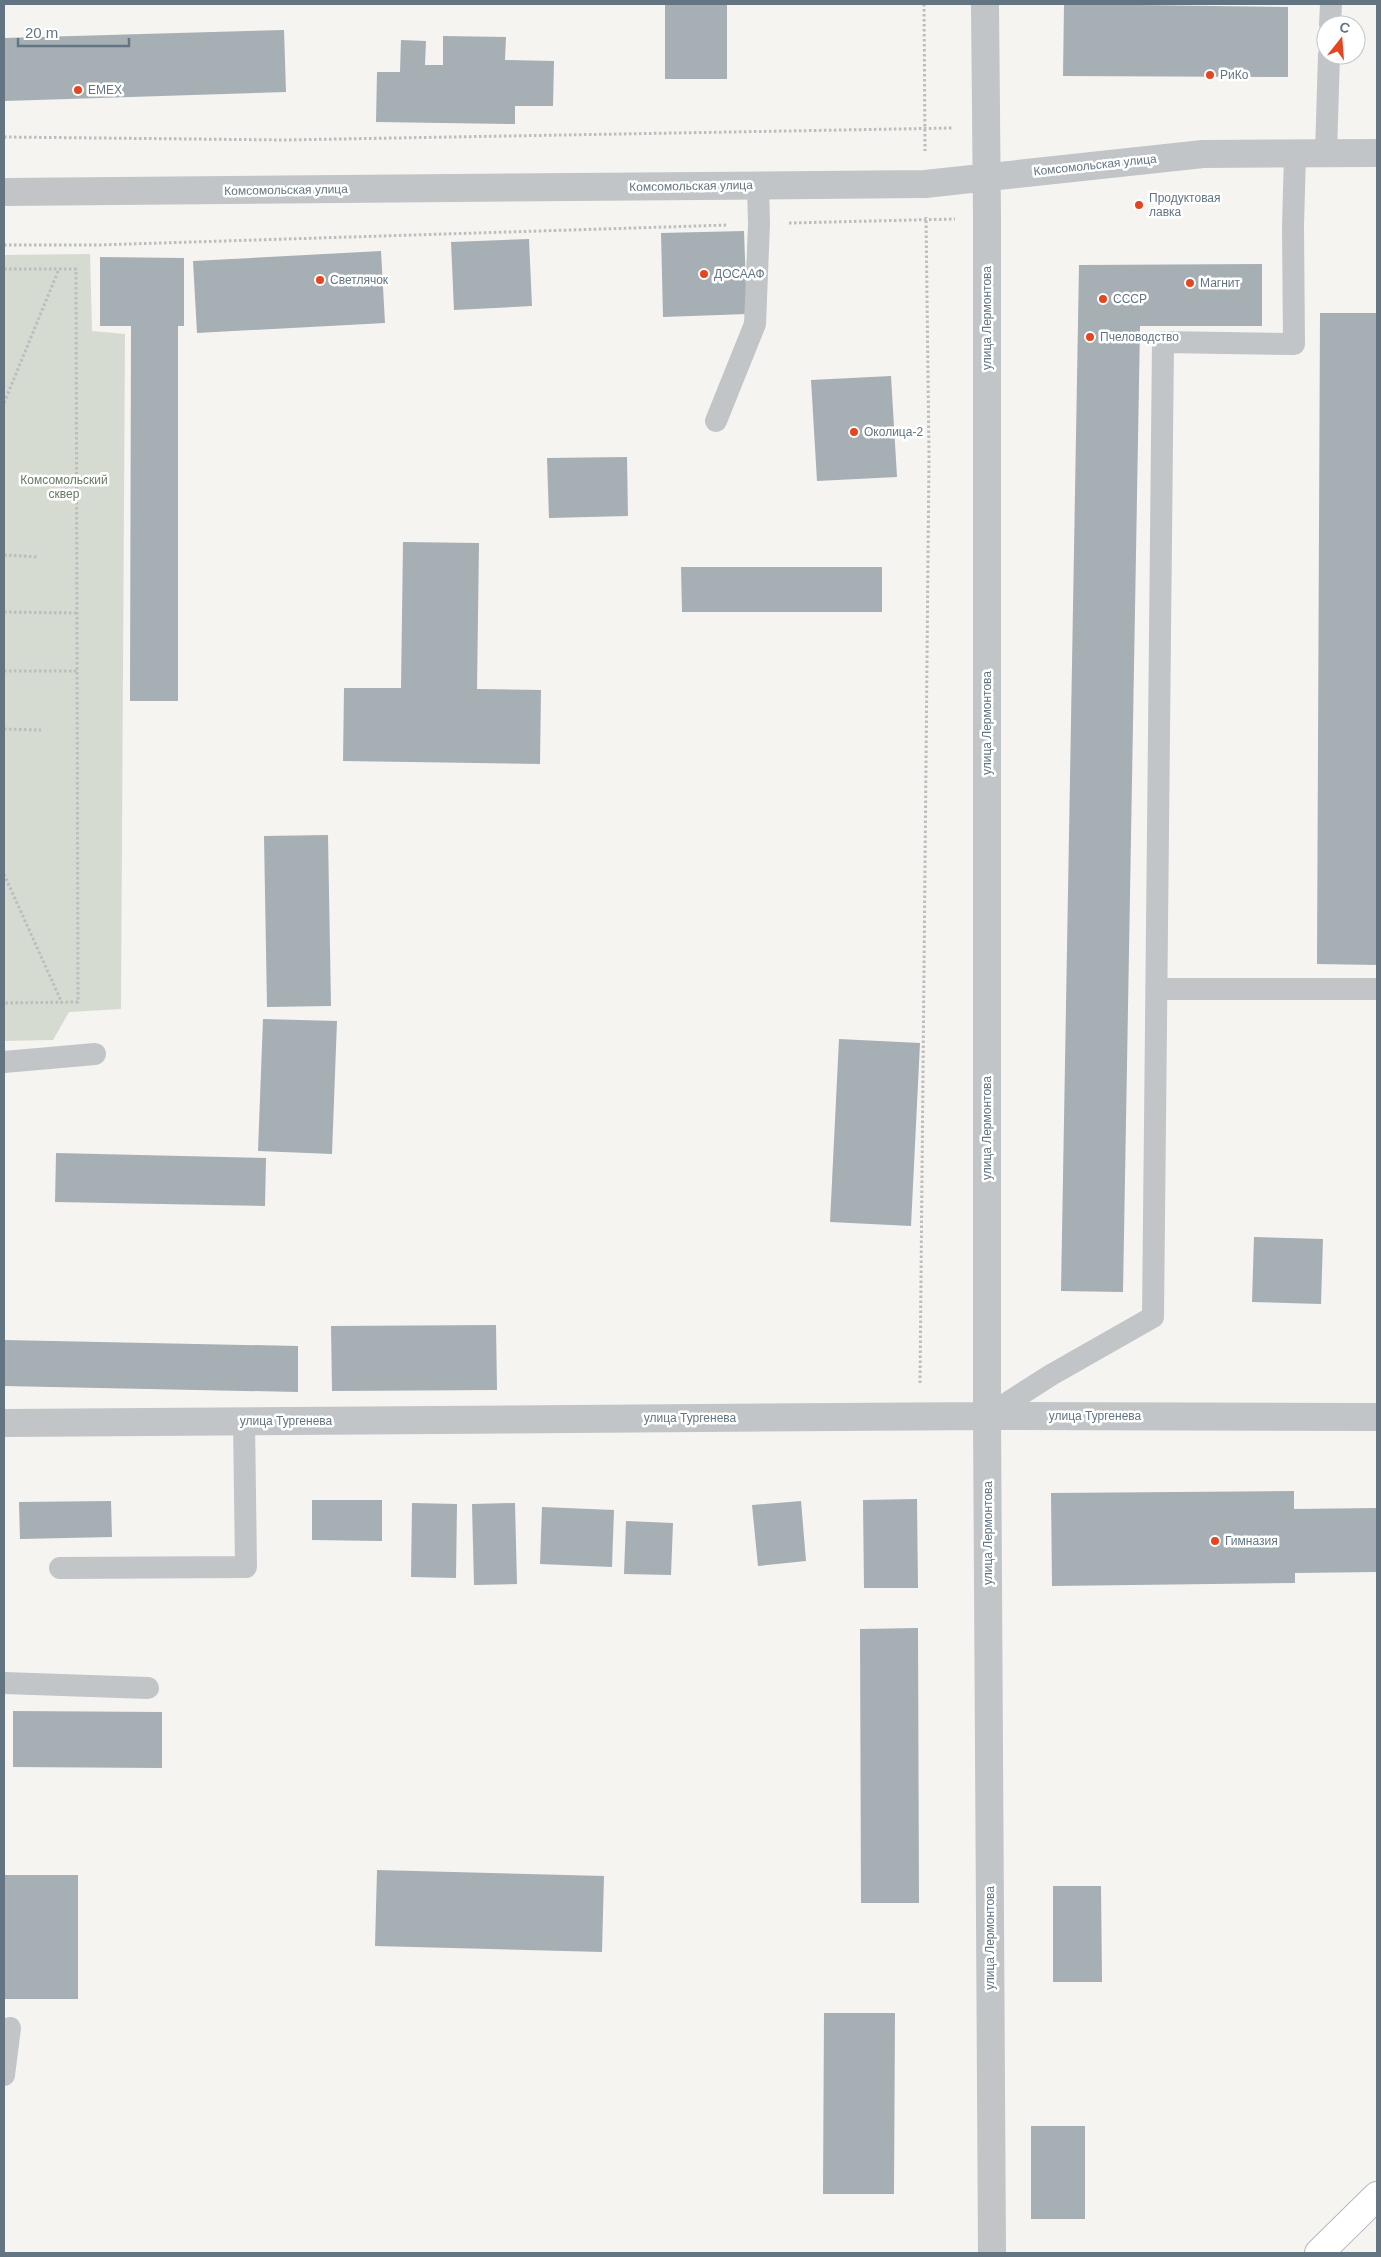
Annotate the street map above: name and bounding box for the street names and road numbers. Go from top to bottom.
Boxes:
street label: Комсомольская улица [1033,152,1158,178]
street label: Комсомольская улица [629,178,753,194]
street label: Комсомольская улица [224,182,348,198]
street label: улица Лермонтова [980,266,994,370]
street label: улица Лермонтова [980,671,994,775]
street label: улица Лермонтова [980,1076,994,1180]
street label: улица Тургенева [1049,1409,1142,1423]
street label: улица Тургенева [644,1411,737,1425]
street label: улица Тургенева [240,1414,333,1428]
street label: улица Лермонтова [981,1481,995,1585]
street label: улица Лермонтова [983,1886,997,1990]

